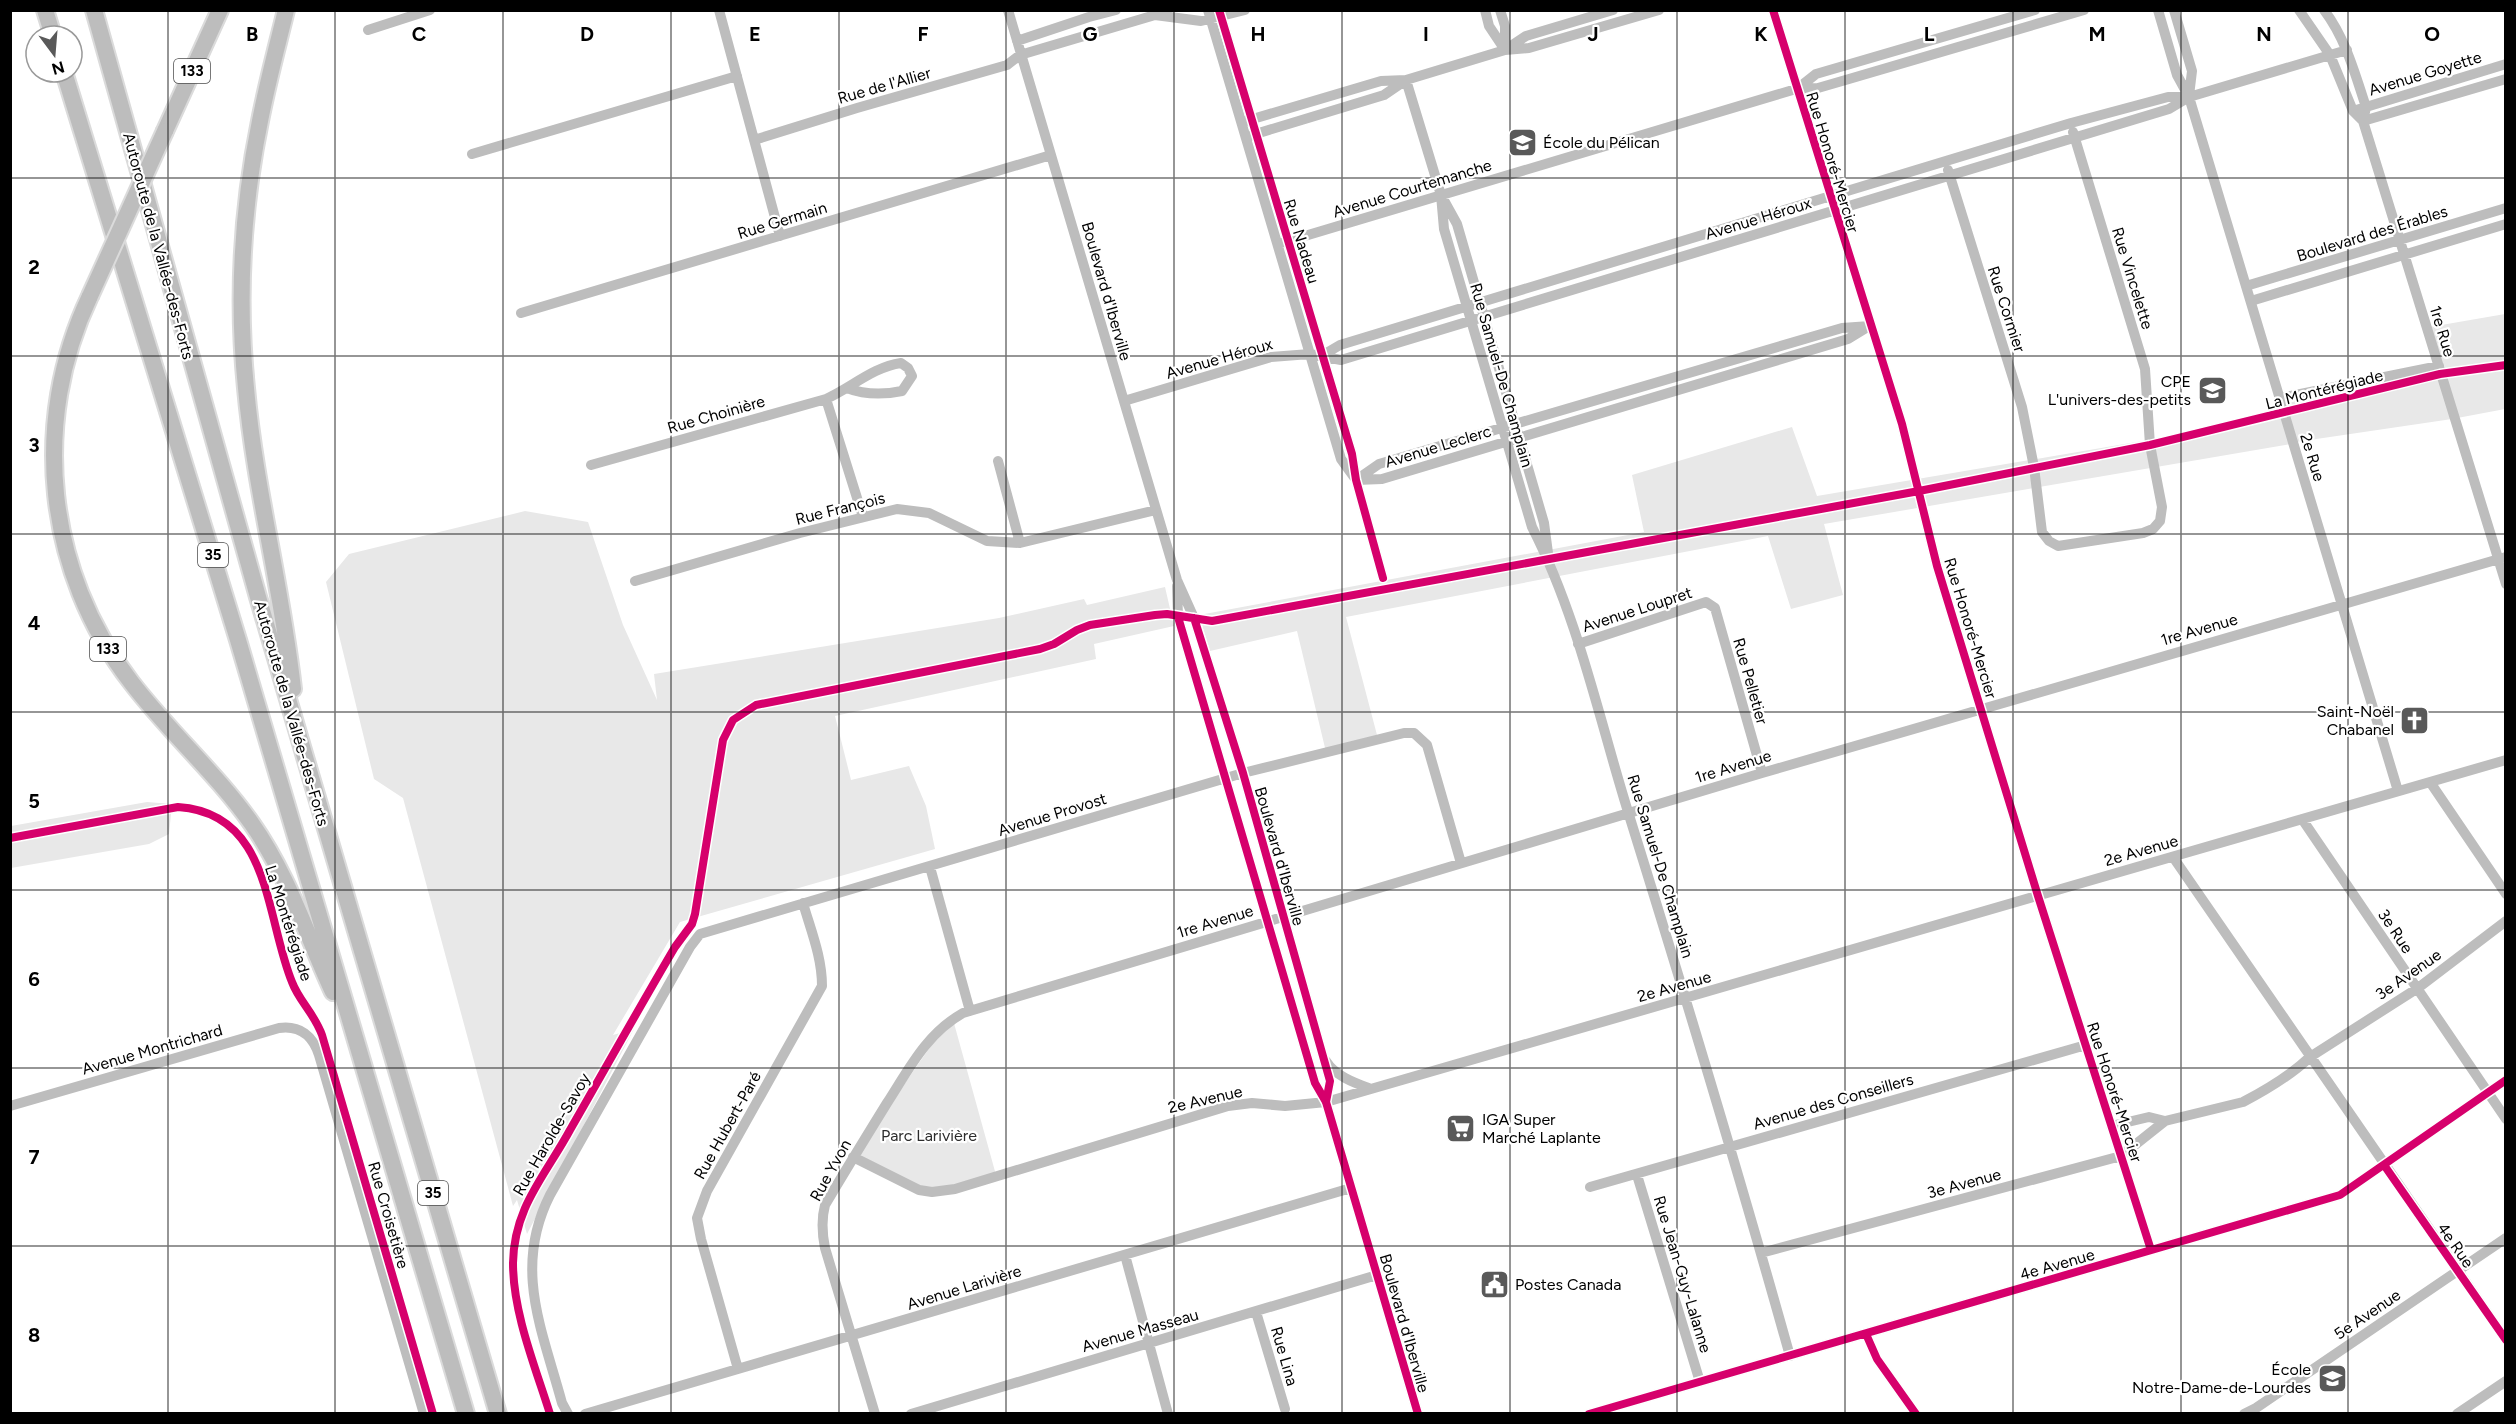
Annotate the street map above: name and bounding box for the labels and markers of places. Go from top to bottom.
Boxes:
school or university icon: École du Pélican [1506,126,1538,158]
place label: École du Pélican [1543,133,1660,152]
place label: CPE L'univers-des-petits [2048,372,2191,409]
school or university icon: CPE L'univers-des-petits [2196,374,2228,406]
place label: Saint-Noël Chabanel [2317,702,2394,739]
church icon: Saint-Noël Chabanel [2399,704,2431,736]
place label: IGA Super Marché Laplante [1482,1110,1601,1147]
supermarket icon: IGA Super Marché Laplante [1445,1112,1477,1144]
public building icon: Postes Canada [1478,1268,1510,1300]
place label: Postes Canada [1515,1275,1621,1294]
place label: École Notre-Dame-de-Lourdes [2132,1360,2311,1397]
school or university icon: École Notre-Dame-de-Lourdes [2316,1362,2348,1394]

